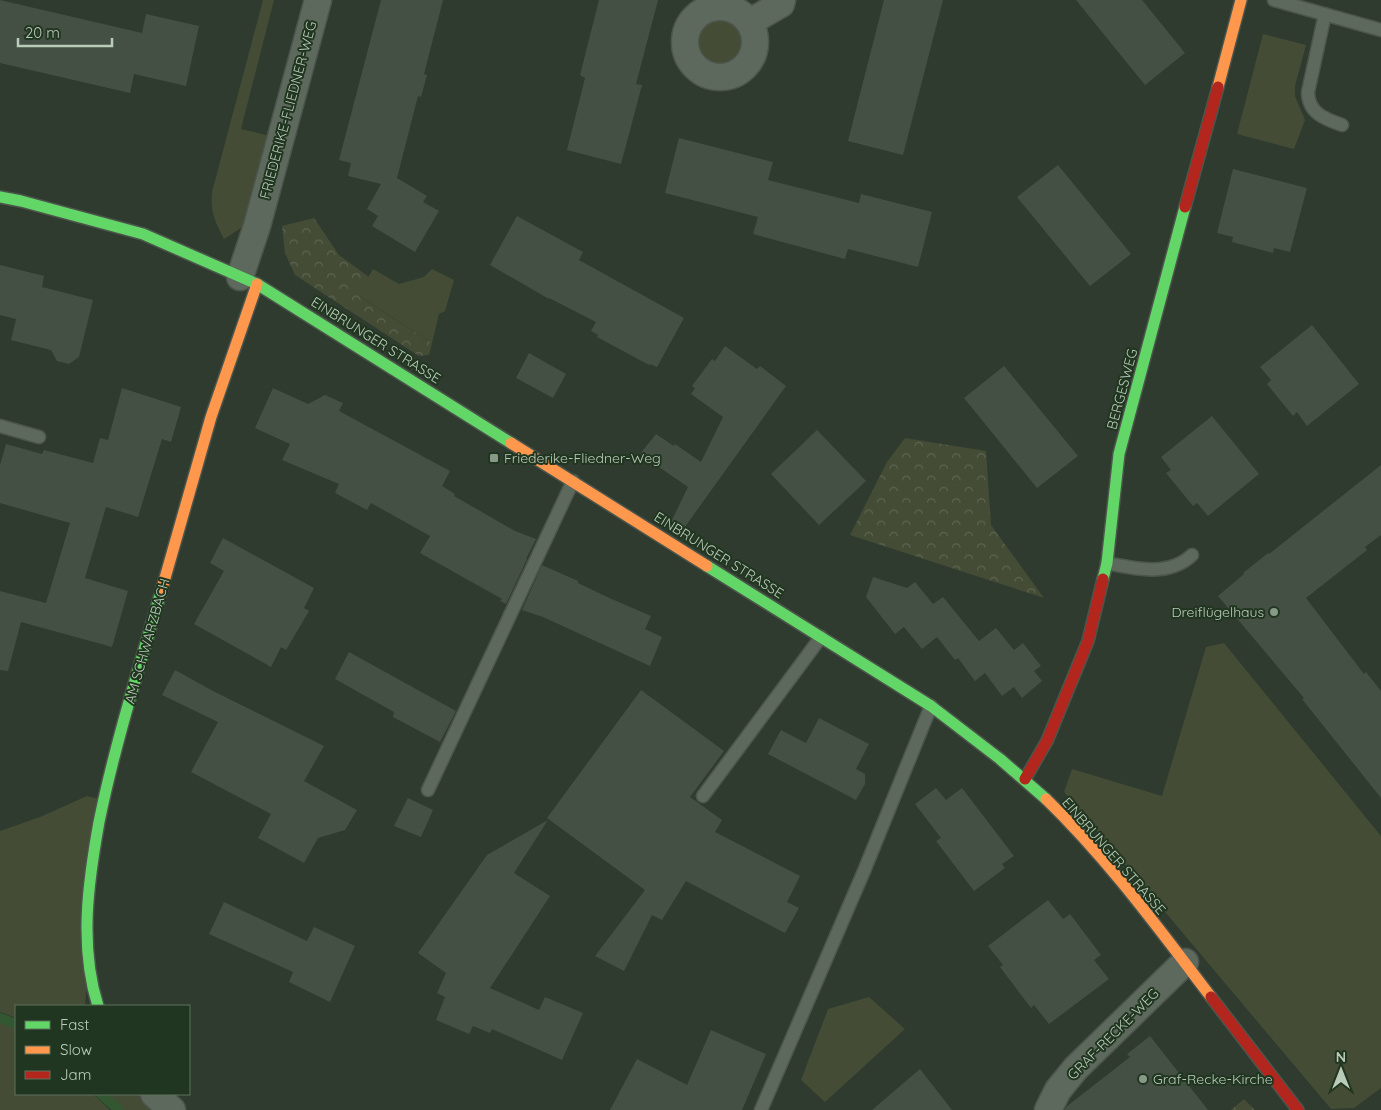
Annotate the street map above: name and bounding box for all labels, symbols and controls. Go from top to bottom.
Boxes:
scale bar [18,15,111,47]
street label: FRIEDERIKE-FLIEDNER-WEG [256,19,320,201]
text: 20 m [25,23,60,42]
street label: EINBRUNGER STRASSE [308,293,444,387]
street label: BERGESWEG [1103,347,1141,431]
place label: Friederike-Fliedner-Weg [504,449,661,467]
marker: Friederike-Fliedner-Weg [488,452,500,464]
street label: EINBRUNGER STRASSE [651,508,787,602]
street label: AM SCHWARZBACH [120,576,174,706]
place label: Dreiflügelhaus [1171,603,1264,621]
marker: Dreiflügelhaus [1268,606,1280,618]
street label: EINBRUNGER STRASSE [1058,794,1170,918]
street label: GRAF-RECKE-WEG [1063,984,1163,1084]
legend [15,1005,190,1095]
text: Fast [60,1015,89,1034]
text: Slow [60,1040,92,1059]
north arrow [1316,1045,1366,1095]
text: N [1336,1048,1346,1066]
text: Jam [60,1065,91,1084]
place label: Graf-Recke-Kirche [1153,1070,1273,1088]
marker: Graf-Recke-Kirche [1137,1073,1149,1085]

